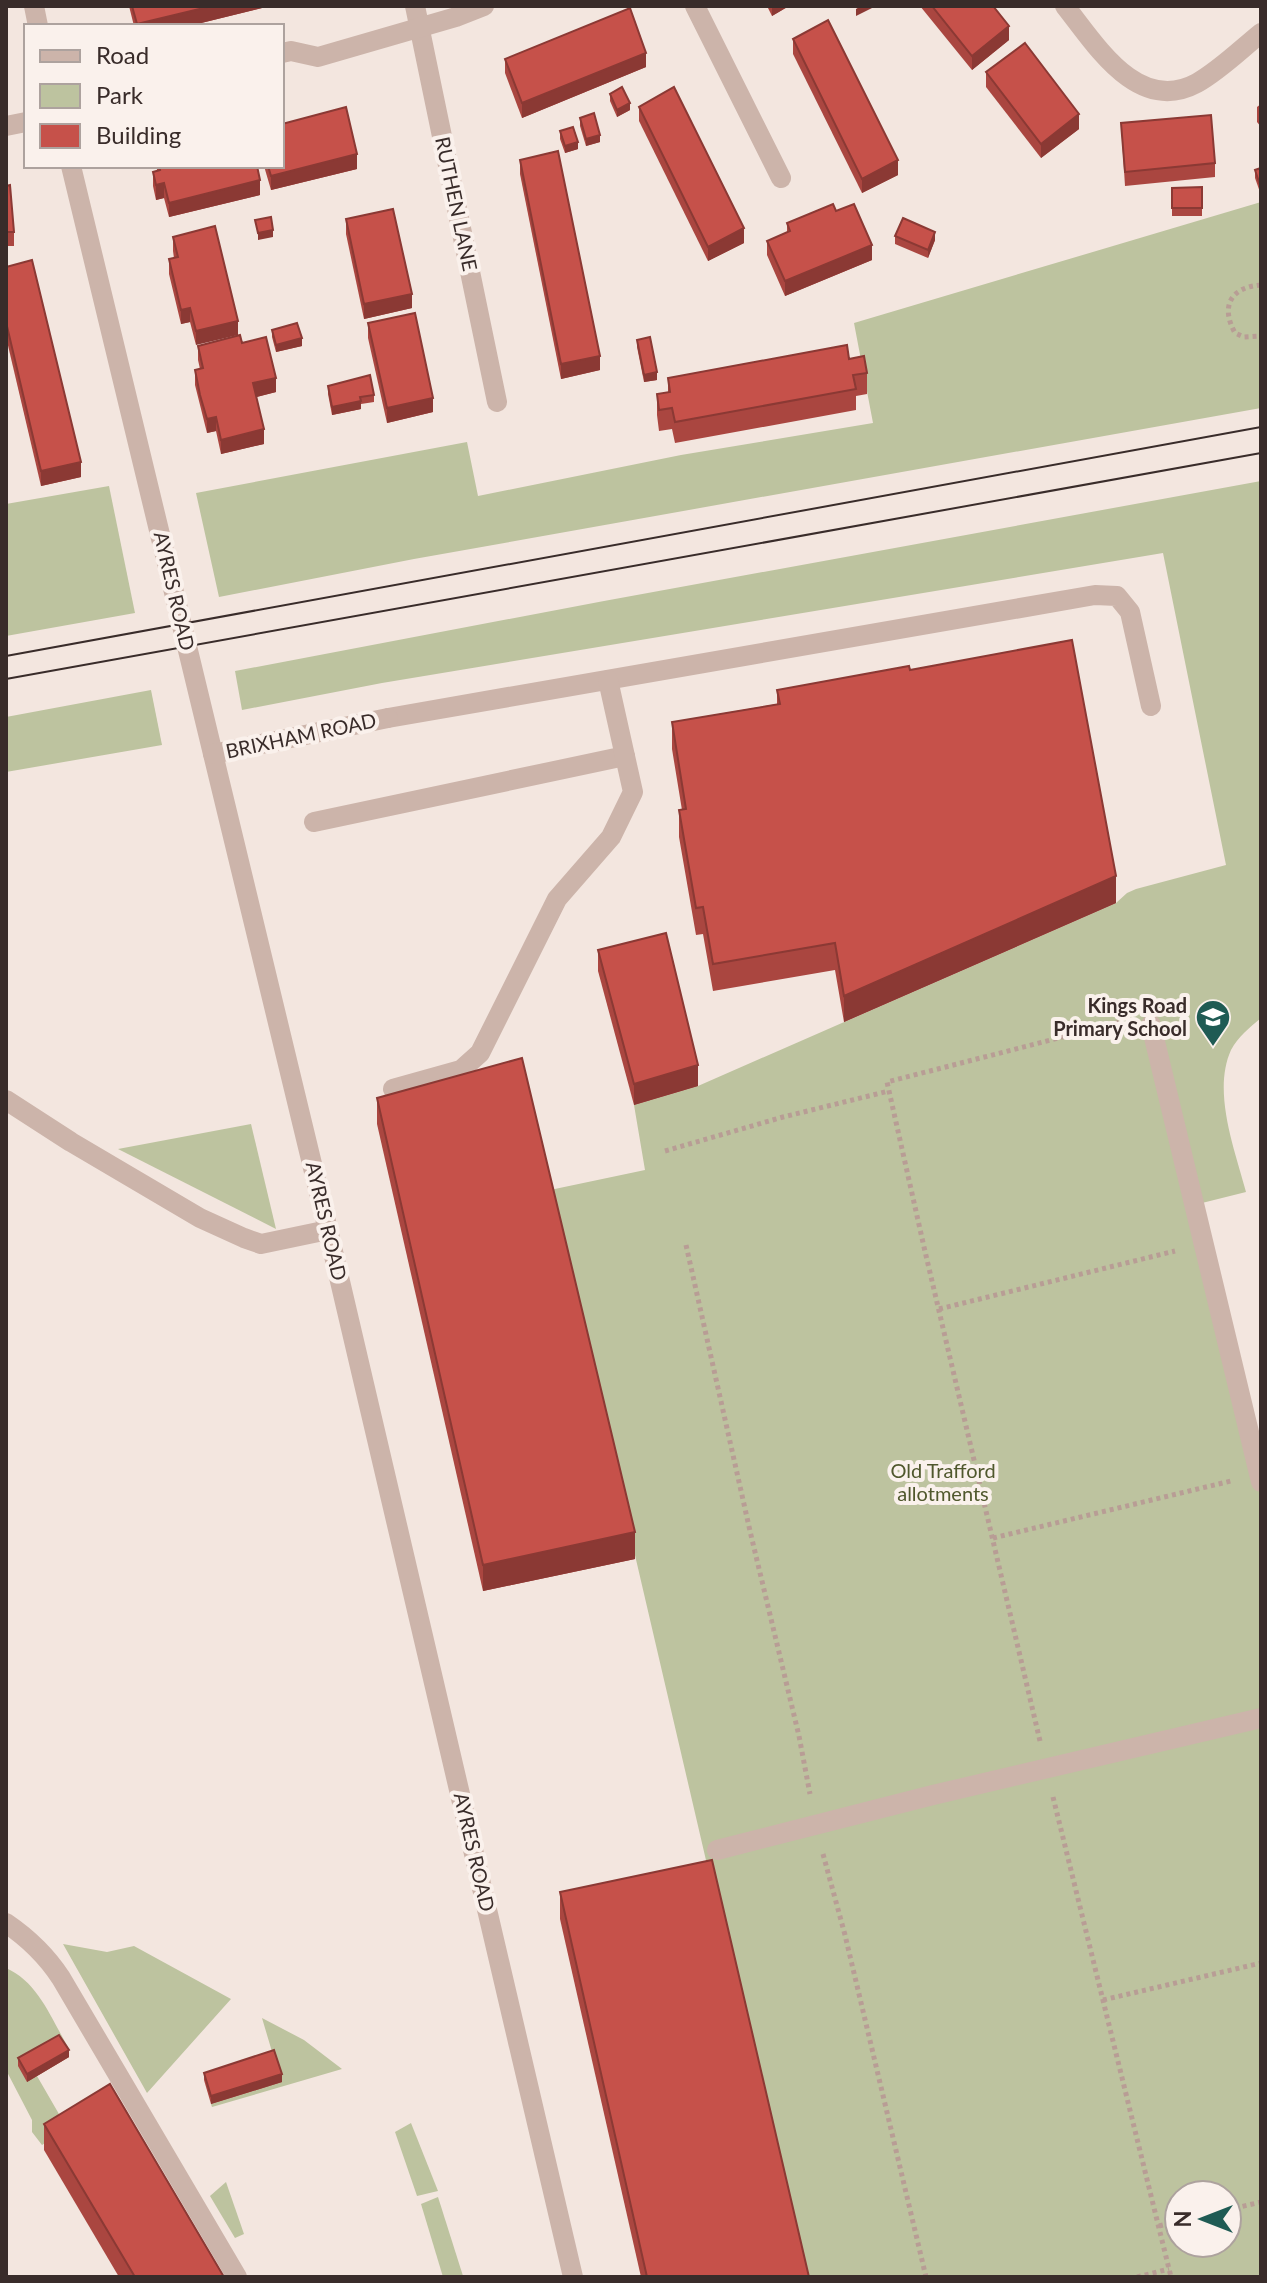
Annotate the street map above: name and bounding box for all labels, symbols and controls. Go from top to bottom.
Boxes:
legend [24,24,284,168]
text: Road [96,40,149,69]
text: Park [96,80,144,109]
text: Building [96,120,181,149]
street label: RUTHEN LANE [431,134,483,273]
street label: AYRES ROAD [150,529,200,653]
street label: BRIXHAM ROAD [223,707,378,763]
place label: Kings Road Primary School [1053,993,1187,1040]
school or university icon: Kings Road Primary School [1194,998,1232,1048]
street label: AYRES ROAD [302,1159,352,1283]
park label: Old Trafford allotments [890,1458,996,1505]
street label: AYRES ROAD [450,1790,500,1914]
north arrow [1163,2179,1243,2259]
text: N [1169,2211,1196,2227]

